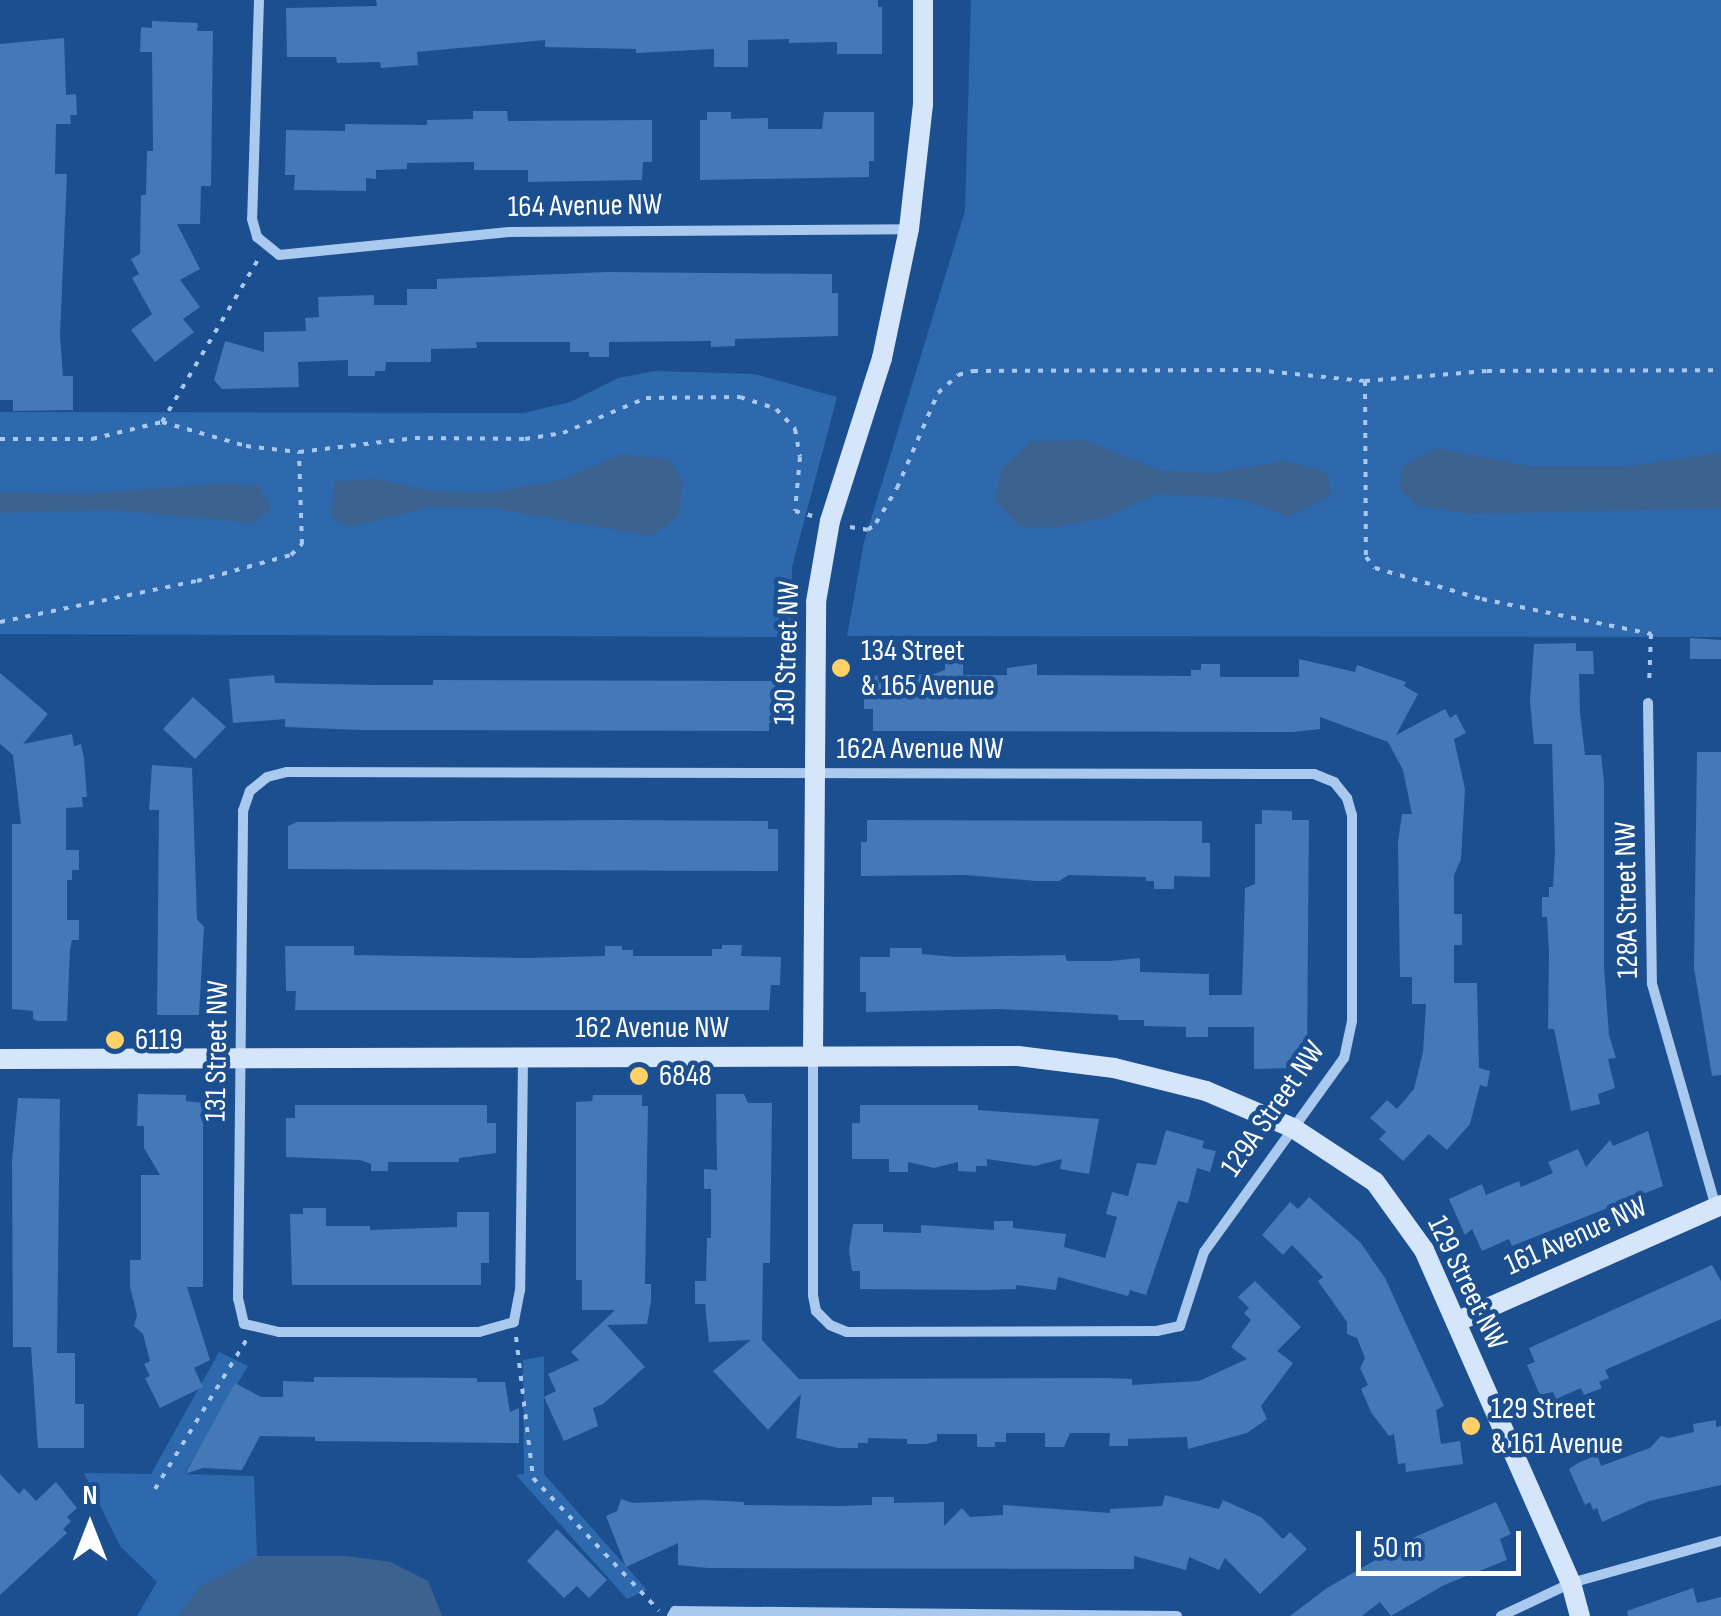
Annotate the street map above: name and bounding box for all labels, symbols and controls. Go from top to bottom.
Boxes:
street label: 164 Avenue NW [507,187,663,225]
street label: 130 Street NW [766,580,808,726]
place label: 134 Street & 165 Avenue [861,633,995,704]
marker: 134 Street & 165 Avenue [830,657,852,679]
street label: 162A Avenue NW [837,731,1003,767]
street label: 128A Street NW [1608,821,1646,979]
street label: 131 Street NW [198,980,236,1122]
street label: 162 Avenue NW [575,1010,729,1046]
place label: 6119 [135,1022,182,1058]
marker: 6119 [104,1029,126,1051]
street label: 129A Street NW [1213,1034,1333,1184]
place label: 6848 [659,1058,712,1094]
marker: 6848 [628,1065,650,1087]
street label: 161 Avenue NW [1499,1189,1653,1283]
street label: 129 Street NW [1419,1210,1515,1356]
place label: 129 Street & 161 Avenue [1491,1391,1623,1462]
marker: 129 Street & 161 Avenue [1460,1415,1482,1437]
north arrow [40,1476,140,1576]
text: N [83,1479,97,1512]
scale bar [1361,1511,1526,1573]
text: 50 m [1373,1530,1422,1566]

